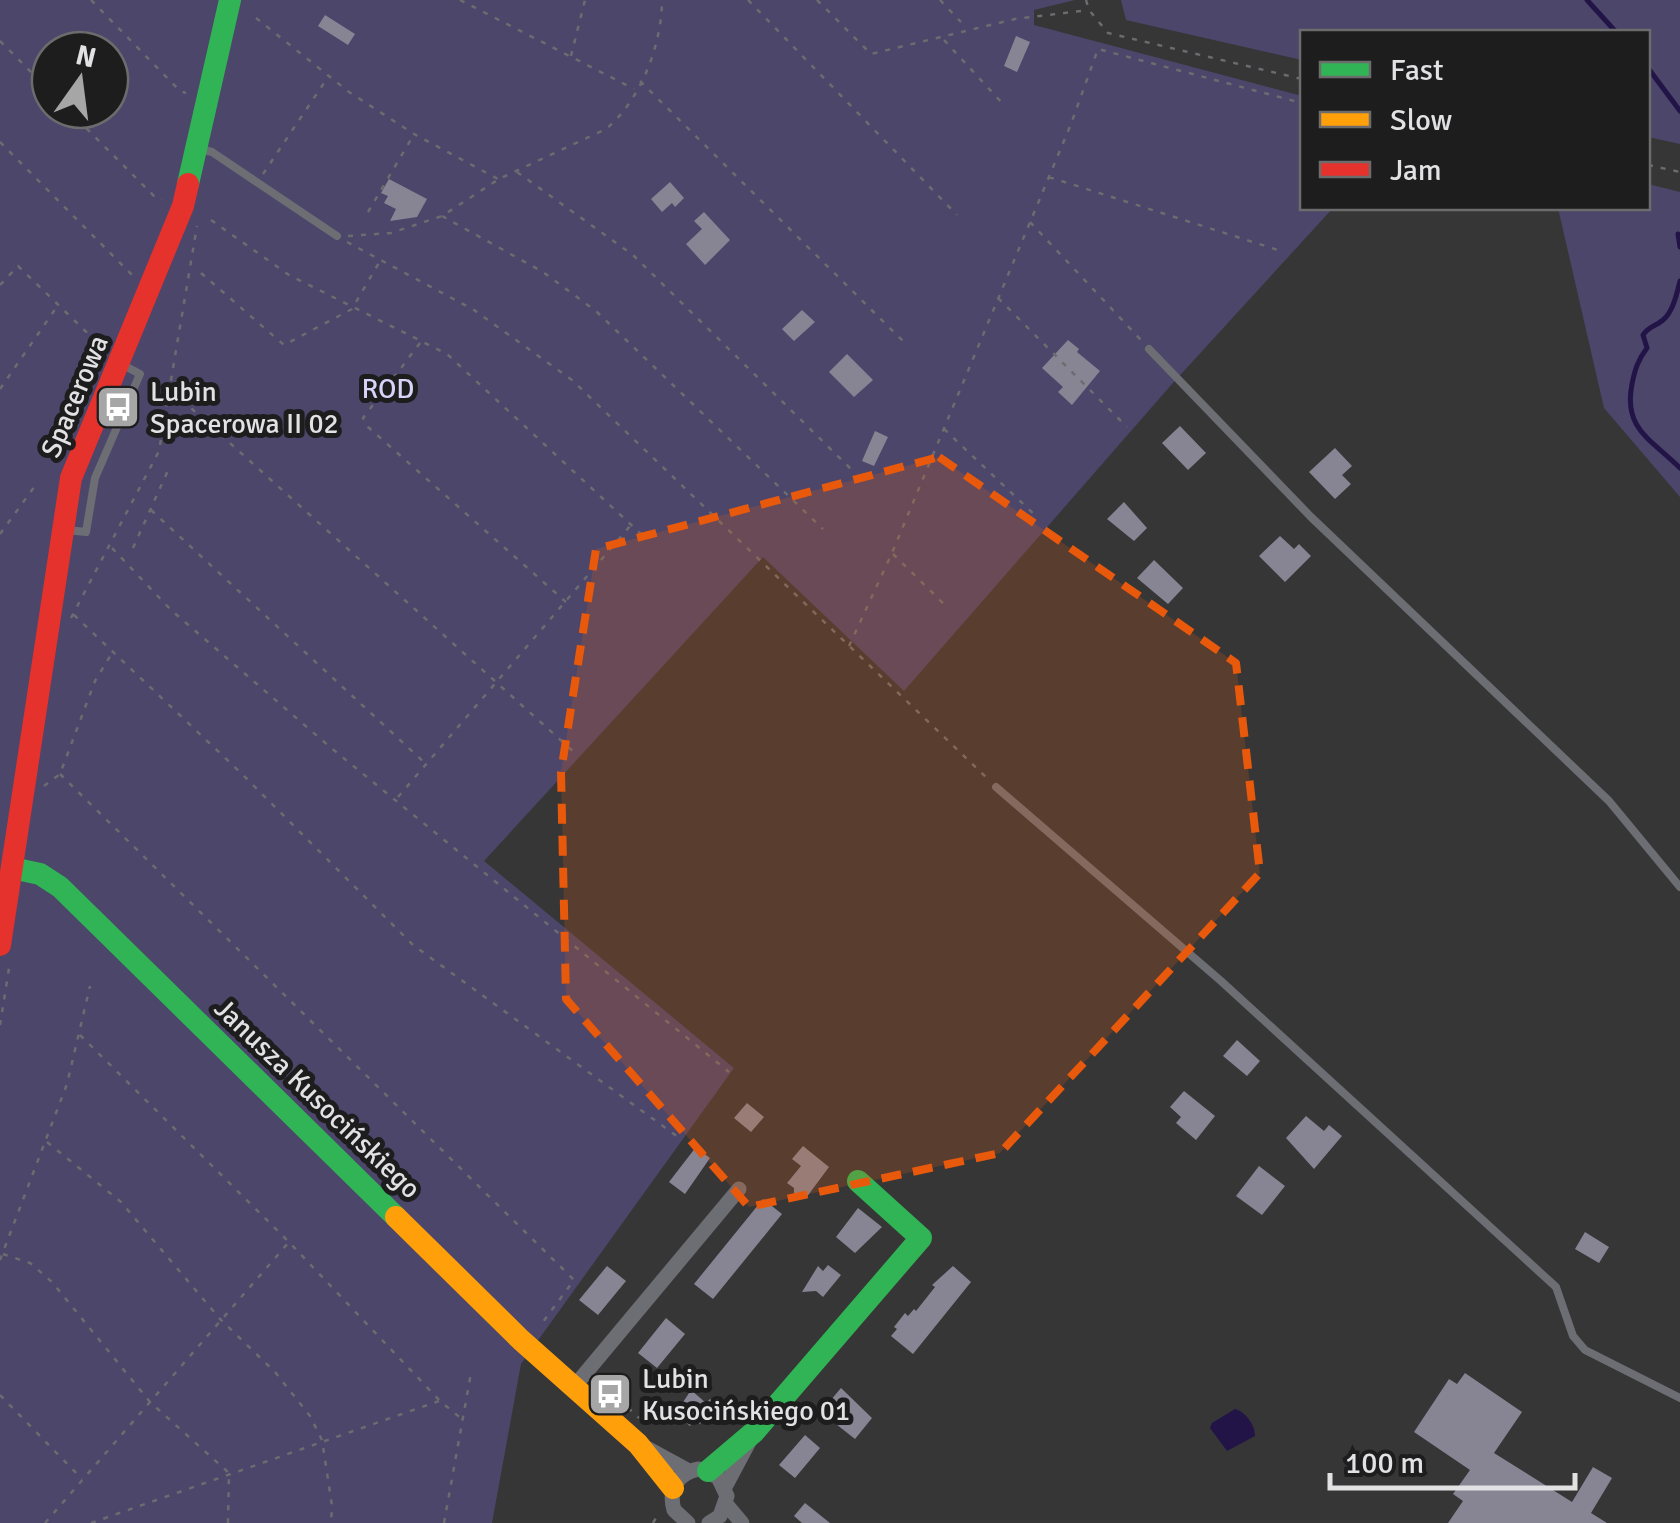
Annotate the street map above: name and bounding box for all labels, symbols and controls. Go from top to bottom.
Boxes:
north arrow [30,30,130,130]
legend [1300,30,1650,210]
text: N [72,38,99,76]
text: Fast [1390,52,1443,89]
text: Slow [1390,102,1452,139]
text: Jam [1390,152,1442,189]
street label: Spacerowa [34,330,116,463]
park label: ROD [362,372,414,406]
place label: Lubin Spacerowa II 02 [150,375,339,441]
bus stop icon: Lubin Spacerowa II 02 [95,384,141,430]
street label: Janusza Kusocińskiego [207,992,427,1206]
place label: Lubin Kusocińskiego 01 [642,1362,850,1428]
bus stop icon: Lubin Kusocińskiego 01 [587,1371,633,1417]
scale bar [1330,1428,1575,1490]
text: 100 m [1345,1445,1424,1482]

